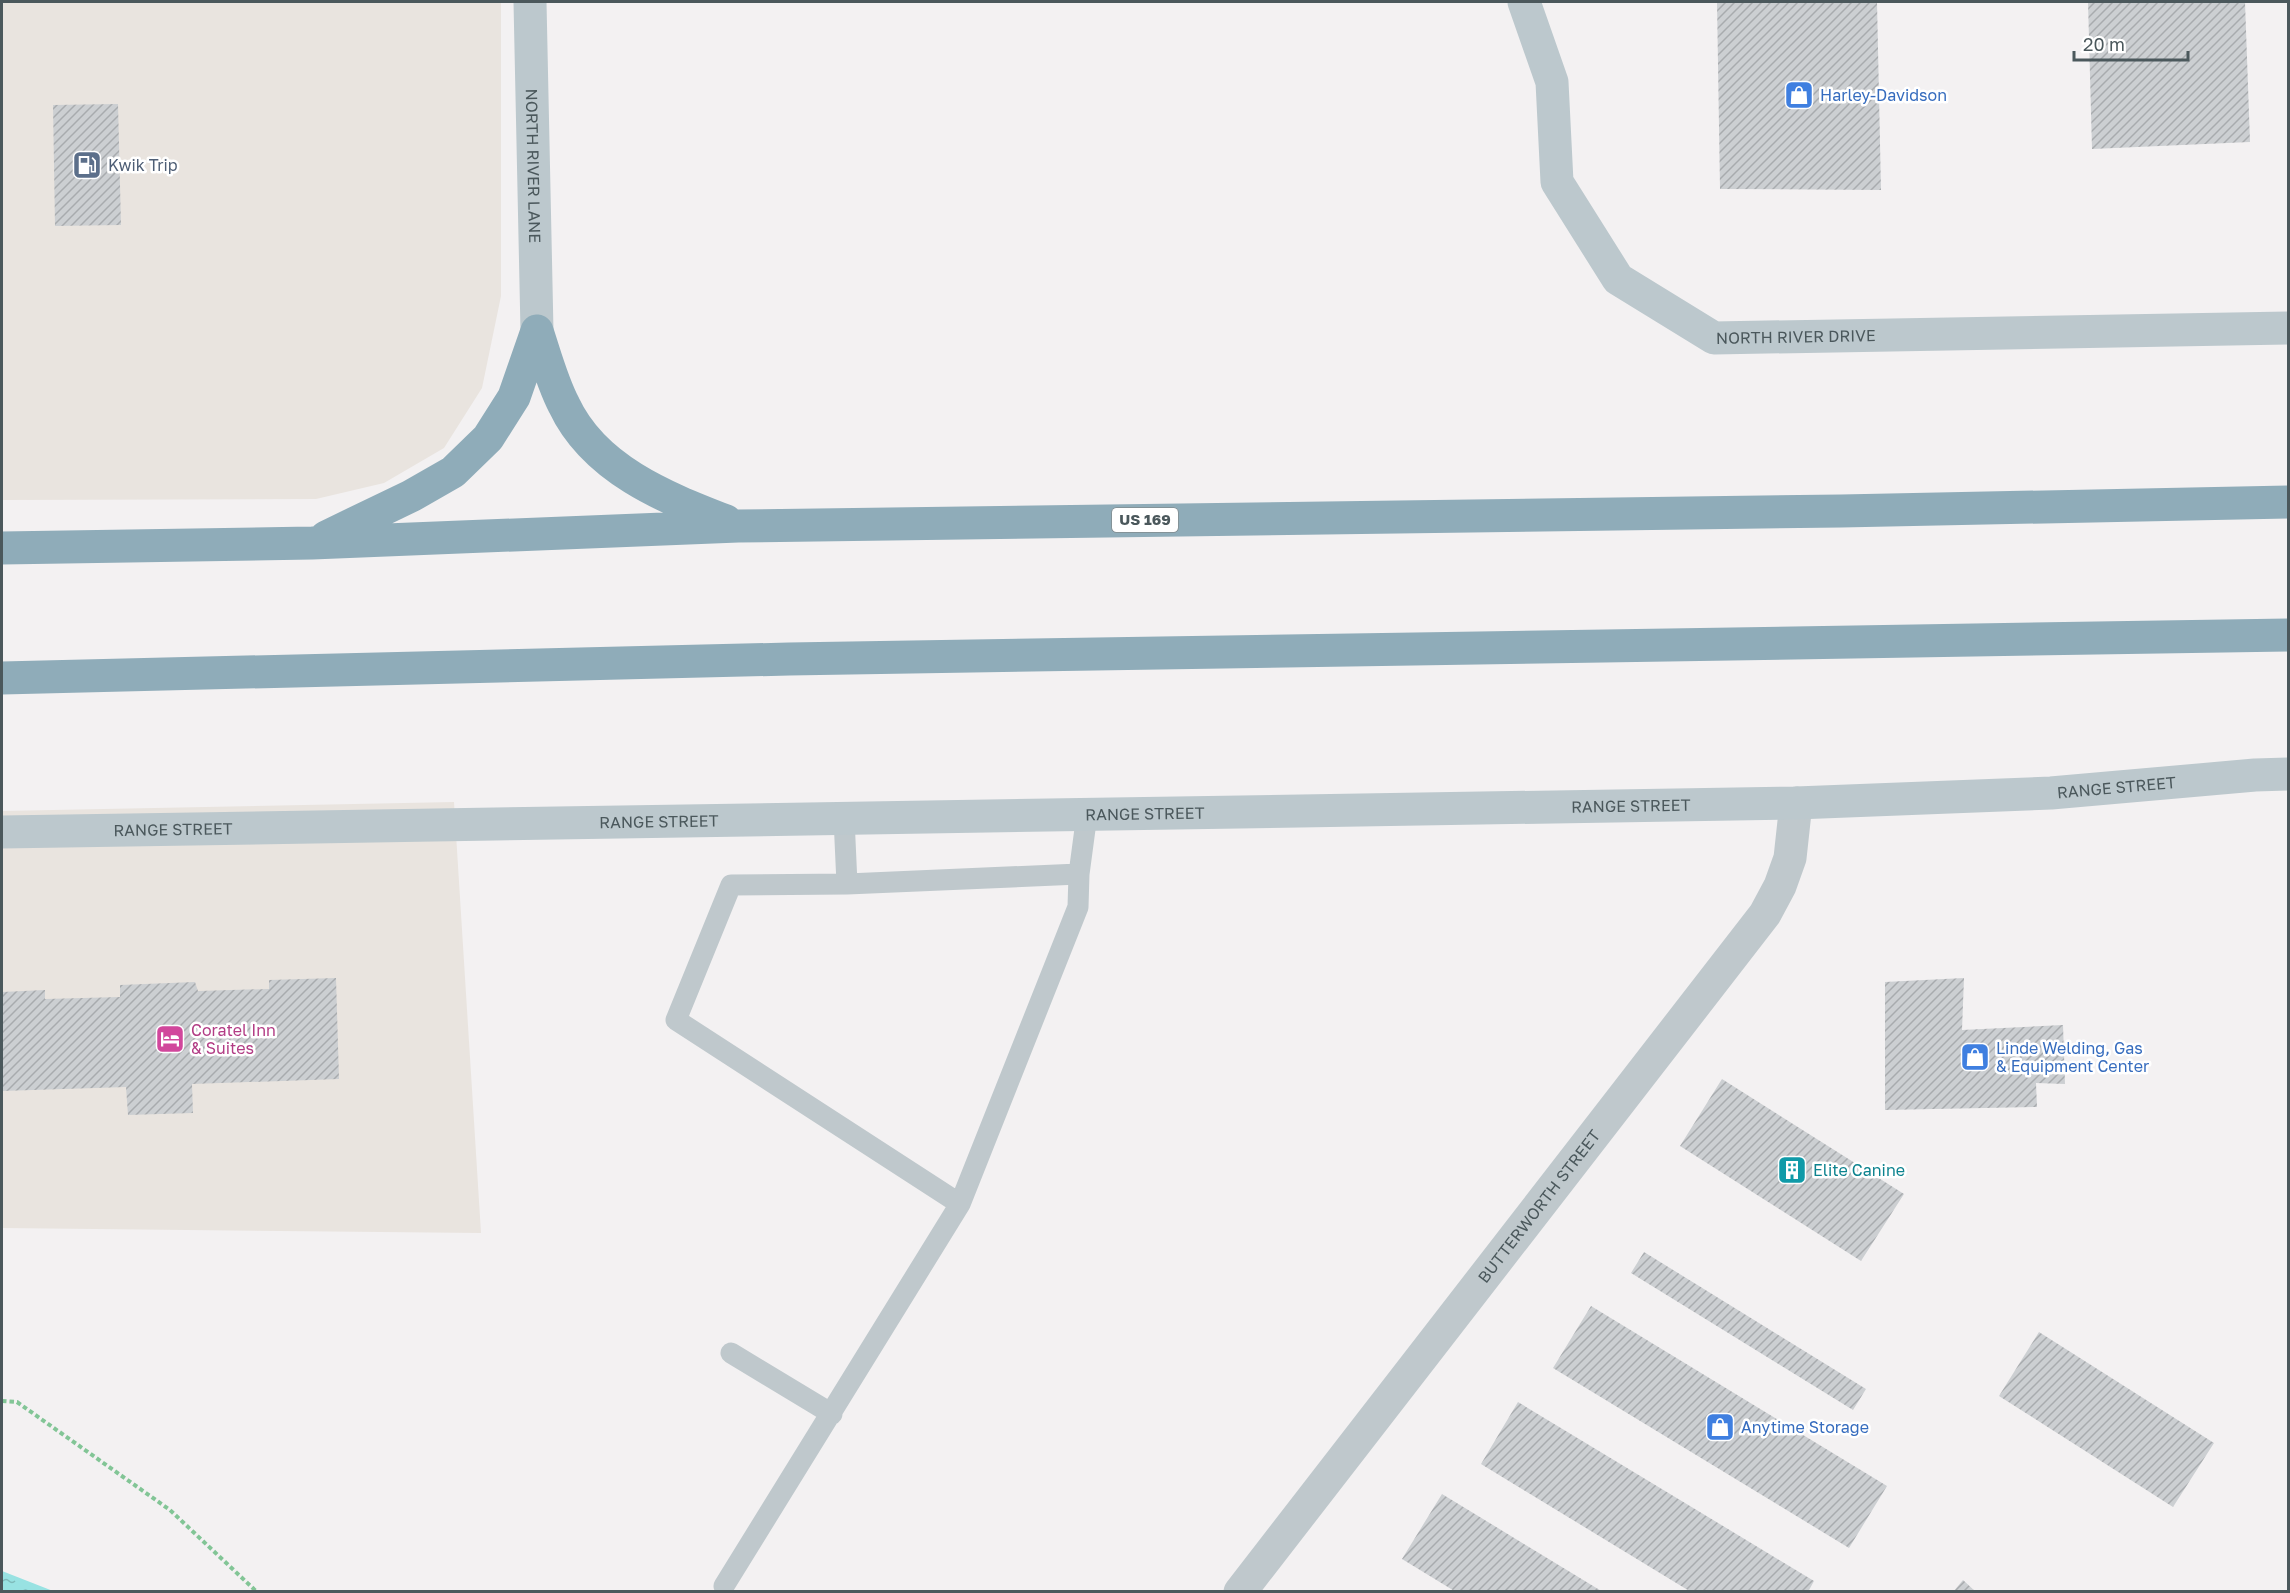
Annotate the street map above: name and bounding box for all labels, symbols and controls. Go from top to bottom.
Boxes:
scale bar [2074,24,2188,62]
text: 20 m [2083,33,2125,55]
shop icon: Harley-Davidson [1783,79,1815,111]
place label: Harley-Davidson [1820,85,1947,105]
street label: NORTH RIVER LANE [522,89,545,243]
fuel station icon: Kwik Trip [71,149,103,181]
place label: Kwik Trip [108,155,178,175]
street label: NORTH RIVER DRIVE [1716,325,1876,348]
road number: US 169 [1112,508,1178,532]
street label: RANGE STREET [2056,772,2177,802]
street label: RANGE STREET [1571,795,1691,817]
street label: RANGE STREET [1085,803,1205,824]
street label: RANGE STREET [599,810,719,832]
street label: RANGE STREET [113,818,233,840]
place label: Coratel Inn & Suites [191,1020,276,1058]
hotel icon: Coratel Inn & Suites [154,1023,186,1055]
place label: Linde Welding, Gas & Equipment Center [1996,1038,2149,1076]
shop icon: Linde Welding, Gas & Equipment Center [1959,1041,1991,1073]
street label: BUTTERWORTH STREET [1473,1126,1604,1287]
building icon: Elite Canine [1776,1154,1808,1186]
place label: Elite Canine [1813,1160,1905,1180]
shop icon: Anytime Storage [1704,1411,1736,1443]
place label: Anytime Storage [1741,1417,1869,1437]

